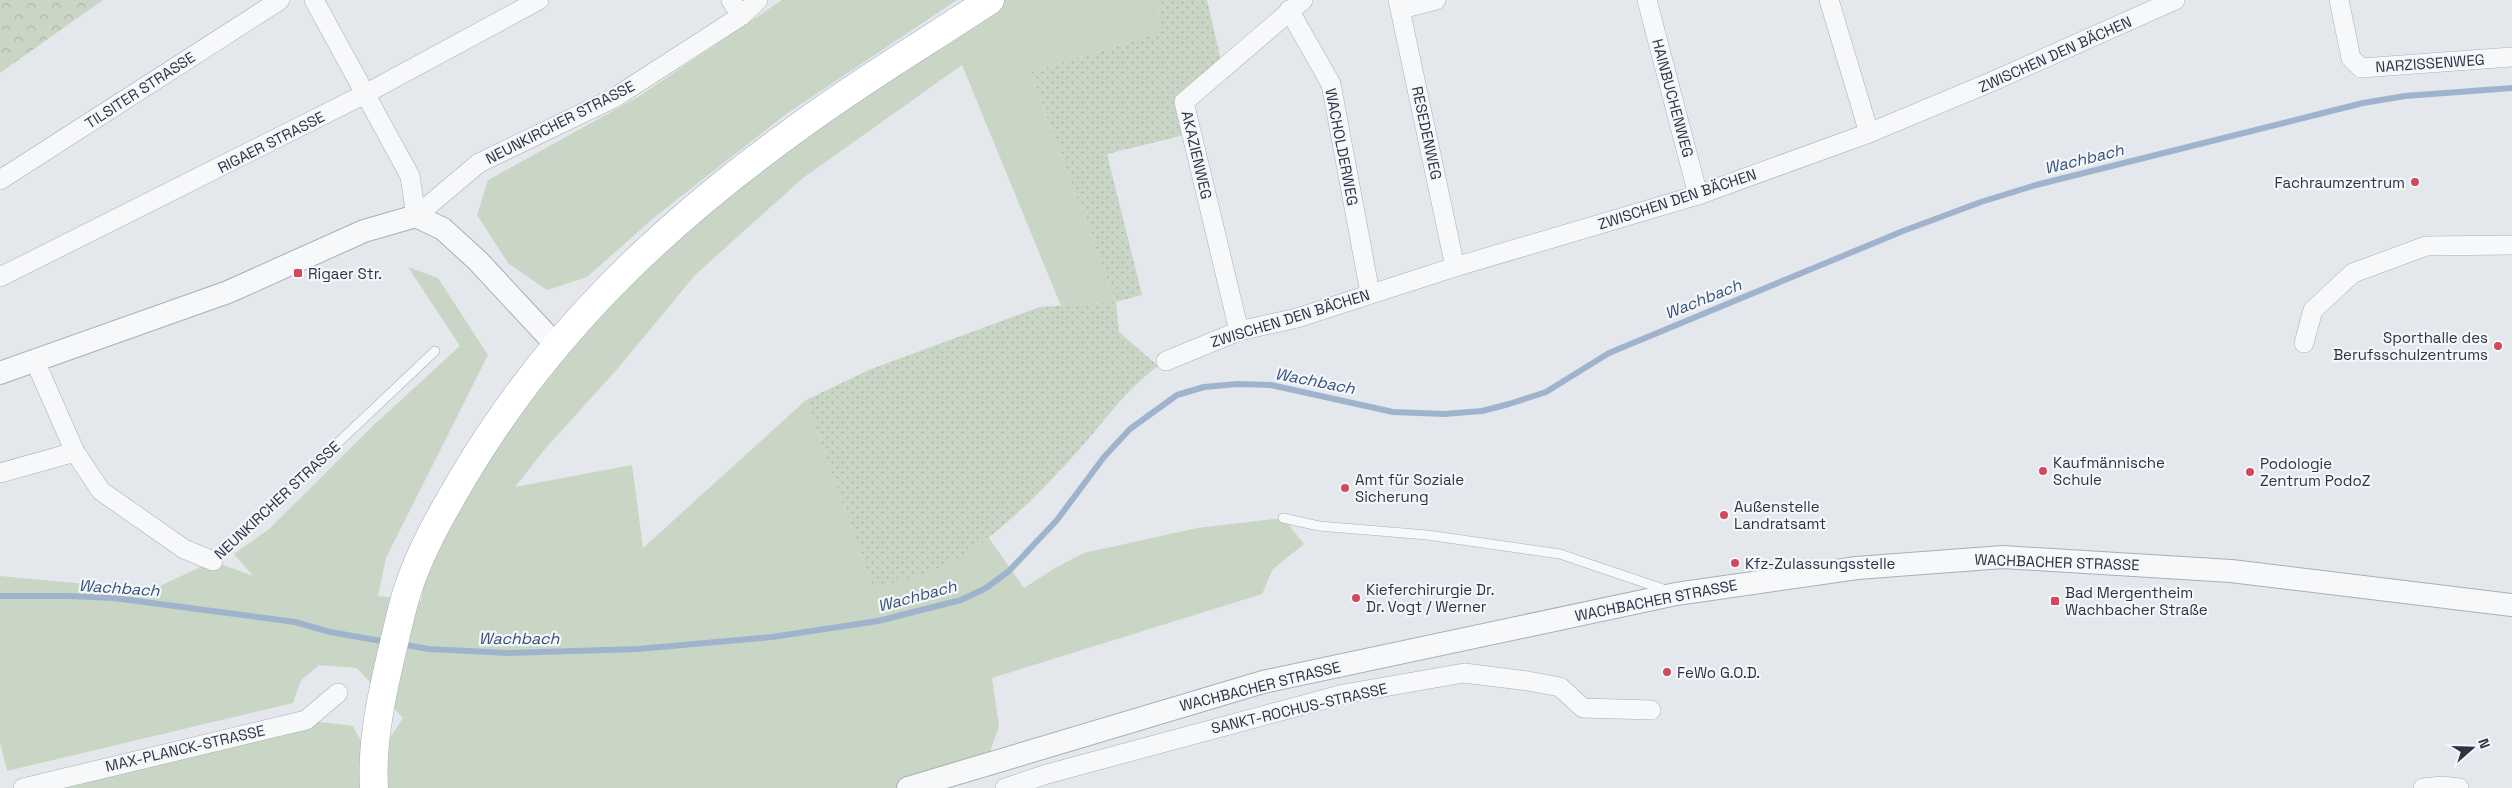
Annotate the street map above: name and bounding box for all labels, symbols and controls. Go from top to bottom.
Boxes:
street label: ZWISCHEN DEN BÄCHEN [1975,12,2135,96]
street label: HAINBUCHENWEG [1648,37,1698,159]
street label: TILSITER STRASSE [81,47,199,133]
street label: NARZISSENWEG [2375,50,2485,76]
street label: NEUNKIRCHER STRASSE [482,76,638,168]
street label: RESEDENWEG [1408,84,1446,182]
street label: WACHOLDERWEG [1321,87,1363,207]
street label: RIGAER STRASSE [214,107,328,177]
street label: AKAZIENWEG [1178,109,1216,201]
water label: Wachbach [2042,139,2127,179]
street label: ZWISCHEN DEN BÄCHEN [1595,164,1759,234]
place label: Fachraumzentrum [2274,173,2405,192]
marker: Fachraumzentrum [2409,176,2421,188]
place label: Rigaer Str. [308,264,382,283]
marker: Rigaer Str. [292,267,304,279]
water label: Wachbach [1662,274,1746,324]
street label: ZWISCHEN DEN BÄCHEN [1208,285,1372,351]
place label: Sporthalle des Berufsschulzentrums [2333,328,2488,364]
marker: Sporthalle des Berufsschulzentrums [2492,340,2504,352]
water label: Wachbach [1273,363,1358,399]
street label: NEUNKIRCHER STRASSE [210,437,344,563]
place label: Kaufmännische Schule [2053,453,2165,489]
place label: Podologie Zentrum PodoZ [2260,454,2370,490]
marker: Kaufmännische Schule [2037,465,2049,477]
marker: Podologie Zentrum PodoZ [2244,466,2256,478]
place label: Amt für Soziale Sicherung [1355,470,1464,506]
marker: Amt für Soziale Sicherung [1339,482,1351,494]
place label: Außenstelle Landratsamt [1734,497,1826,533]
marker: Außenstelle Landratsamt [1718,509,1730,521]
street label: WACHBACHER STRASSE [1974,550,2140,574]
place label: Kfz-Zulassungsstelle [1745,554,1896,573]
marker: Kfz-Zulassungsstelle [1729,557,1741,569]
water label: Wachbach [78,575,161,601]
water label: Wachbach [875,575,960,617]
street label: WACHBACHER STRASSE [1573,575,1739,625]
place label: Kieferchirurgie Dr. Dr. Vogt / Werner [1366,580,1495,616]
place label: Bad Mergentheim Wachbacher Straße [2065,583,2208,619]
marker: Kieferchirurgie Dr. Dr. Vogt / Werner [1350,592,1362,604]
marker: Bad Mergentheim Wachbacher Straße [2049,595,2061,607]
water label: Wachbach [479,628,561,649]
street label: WACHBACHER STRASSE [1178,657,1342,715]
place label: FeWo G.O.D. [1677,663,1760,682]
marker: FeWo G.O.D. [1661,666,1673,678]
street label: SANKT-ROCHUS-STRASSE [1209,678,1389,738]
street label: MAX-PLANCK-STRASSE [103,720,267,776]
north arrow [2447,723,2497,773]
text: N [2474,736,2494,751]

